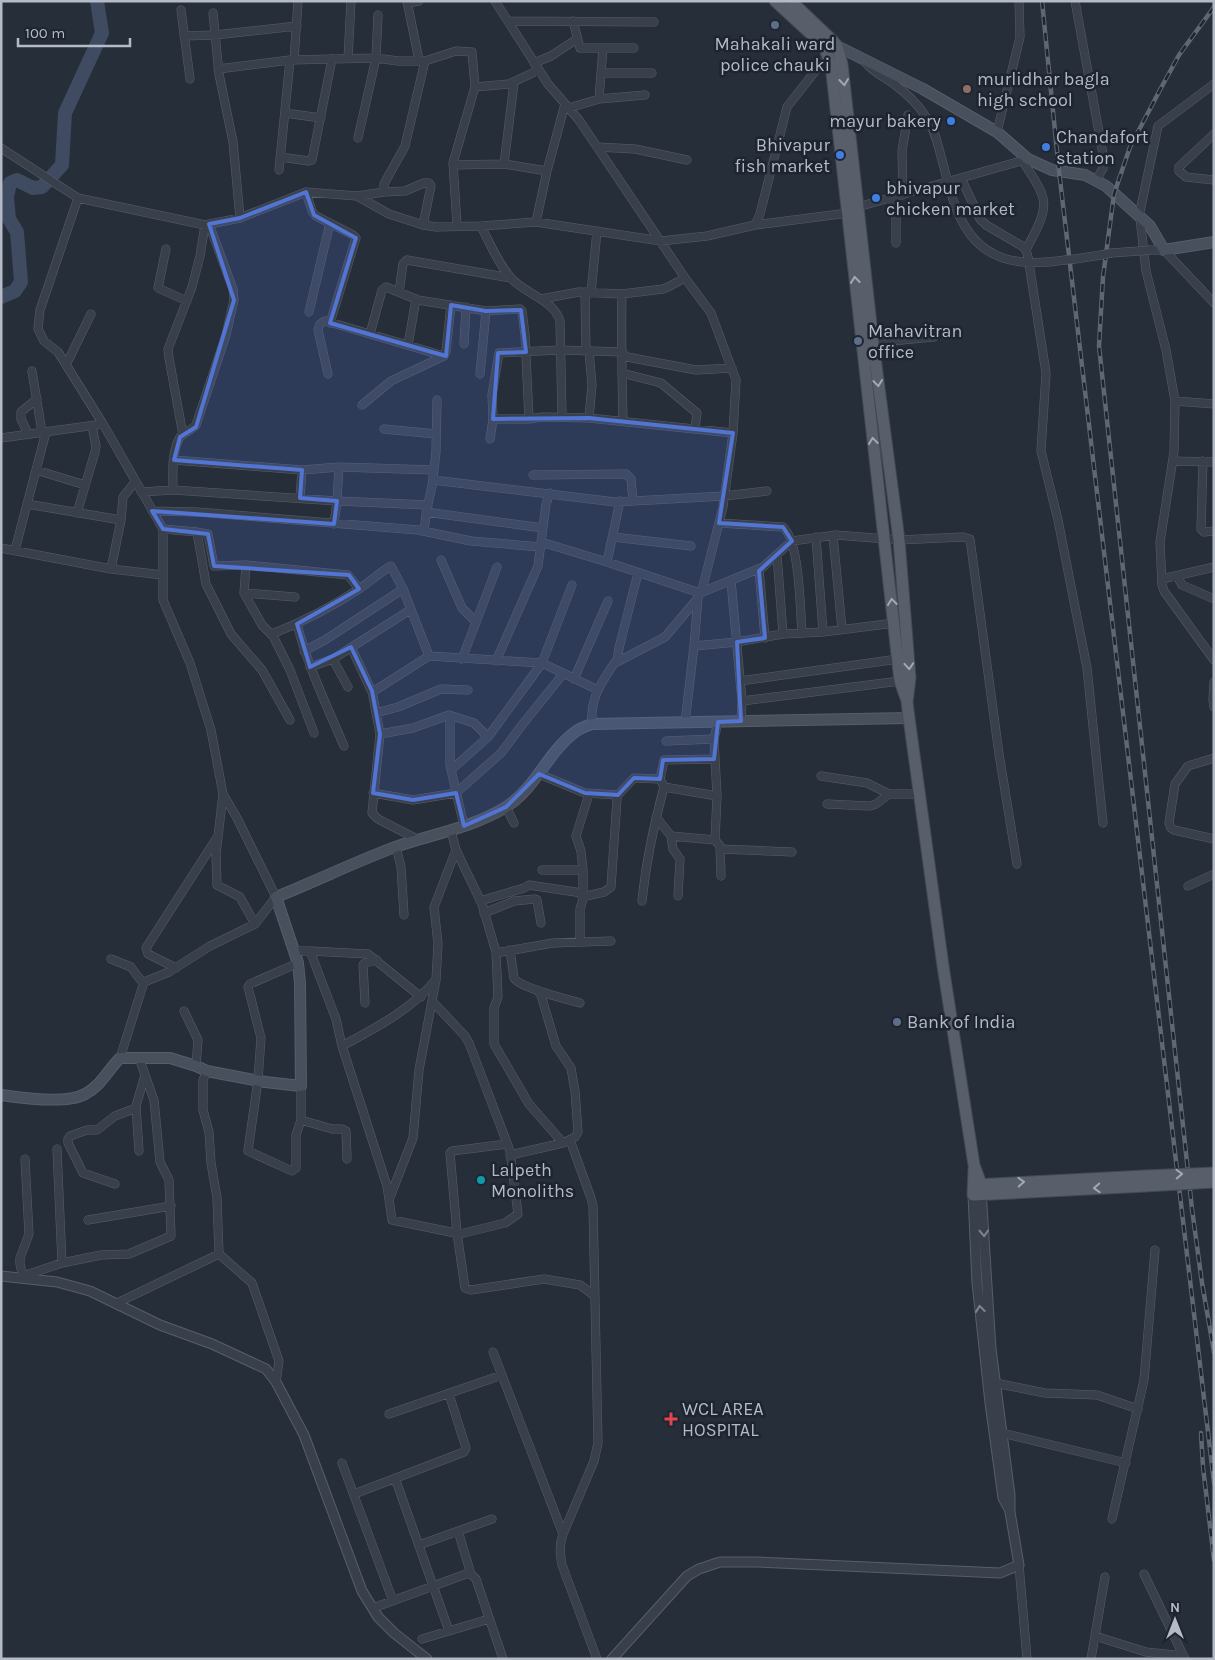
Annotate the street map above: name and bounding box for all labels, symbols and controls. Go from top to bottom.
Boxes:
scale bar [18,15,130,47]
marker: Mahakali ward police chauki [769,19,781,31]
text: 100 m [25,24,65,42]
place label: Mahakali ward police chauki [715,33,835,76]
place label: murlidhar bagla high school [977,68,1110,111]
one-way arrow [838,78,849,86]
marker: murlidhar bagla high school [961,83,973,95]
place label: mayur bakery [829,110,942,132]
marker: mayur bakery [945,115,957,127]
place label: Chandafort station [1056,126,1149,169]
place label: Bhivapur fish market [734,134,830,177]
marker: Chandafort station [1040,141,1052,153]
marker: Bhivapur fish market [834,149,846,161]
place label: bhivapur chicken market [886,177,1015,220]
marker: bhivapur chicken market [870,192,882,204]
one-way arrow [850,275,861,283]
place label: Mahavitran office [868,320,962,363]
marker: Mahavitran office [852,335,864,347]
one-way arrow [873,378,883,387]
one-way arrow [868,437,879,445]
one-way arrow [887,598,898,606]
one-way arrow [904,662,915,670]
place label: Bank of India [907,1011,1016,1033]
marker: Bank of India [891,1016,903,1028]
place label: Lalpeth Monoliths [491,1159,574,1202]
one-way arrow [1176,1169,1184,1180]
marker: Lalpeth Monoliths [475,1174,487,1186]
one-way arrow [1017,1177,1025,1188]
one-way arrow [1093,1183,1101,1194]
one-way arrow [979,1229,990,1237]
one-way arrow [975,1304,986,1312]
place label: WCL AREA HOSPITAL [682,1398,764,1441]
marker: WCL AREA HOSPITAL [664,1412,678,1426]
north arrow [1150,1595,1200,1645]
text: N [1170,1599,1180,1616]

